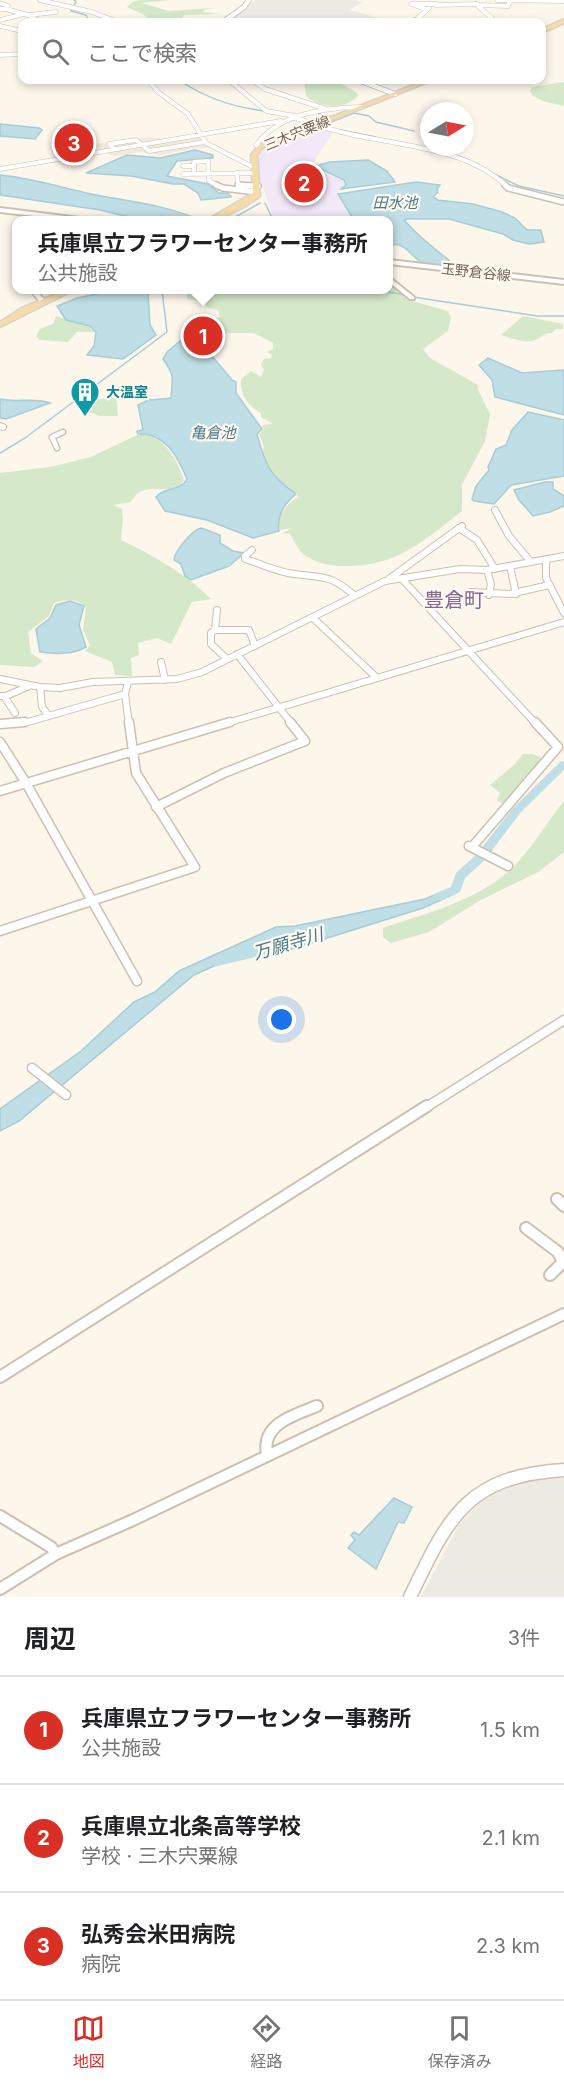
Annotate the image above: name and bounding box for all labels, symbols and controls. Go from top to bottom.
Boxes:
search box [18,18,546,84]
icon: search [39,35,72,68]
text: ここで検索 [87,40,197,66]
north arrow [420,102,474,156]
street label: 三木宍粟線 [261,112,332,154]
pin: 3 [54,120,94,166]
pin: 2 [284,160,324,206]
water label: 田水池 [372,193,419,212]
popup [12,216,393,294]
text: 兵庫県立フラワーセンター事務所 [37,230,368,256]
street label: 玉野倉谷線 [440,259,512,284]
text: 公共施設 [37,261,117,285]
pin: 1 [184,314,222,358]
building icon: 大温室 [69,376,101,418]
place label: 大温室 [106,383,148,400]
water label: 亀倉池 [190,423,237,442]
district label: 豊倉町 [424,588,484,612]
water label: 万願寺川 [250,923,327,964]
your location [267,1005,296,1034]
text: 周辺 [24,1623,76,1654]
text: 3件 [508,1626,540,1650]
text: 兵庫県立フラワーセンター事務所 [81,1705,411,1731]
text: 1 [39,1718,48,1742]
text: 1.5 km [480,1718,540,1742]
text: 公共施設 [81,1736,161,1760]
text: 兵庫県立北条高等学校 [81,1813,301,1839]
text: 2 [37,1826,50,1850]
text: 2.1 km [482,1826,540,1850]
text: 学校 · 三木宍粟線 [81,1844,238,1868]
text: 弘秀会米田病院 [81,1921,235,1947]
text: 3 [37,1934,50,1958]
text: 2.3 km [476,1934,540,1958]
text: 病院 [81,1952,121,1976]
tab: 地図 [72,2012,105,2072]
tab: 経路 [250,2012,283,2072]
tab: 保存済み [428,2012,492,2072]

